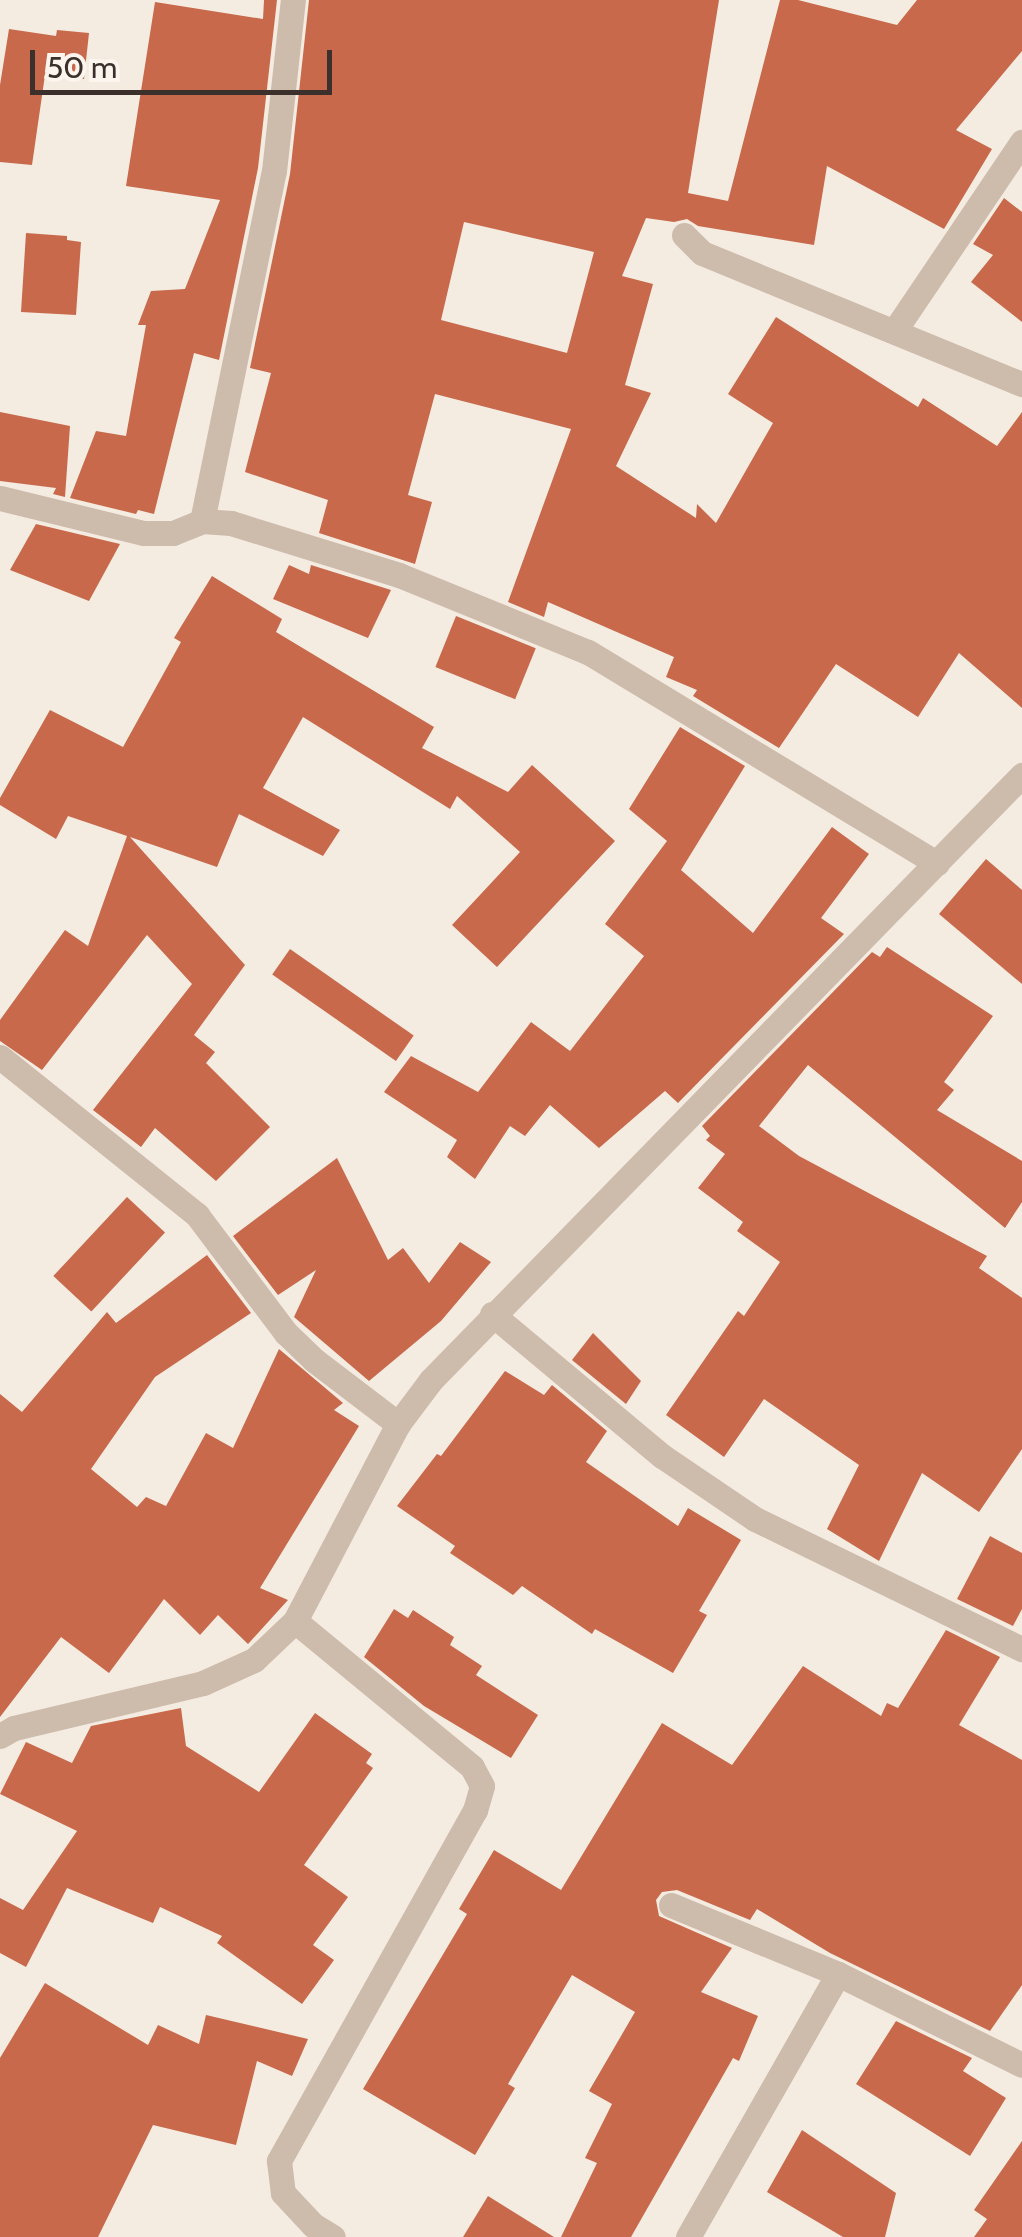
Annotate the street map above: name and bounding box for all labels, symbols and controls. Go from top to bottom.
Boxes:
scale bar [35,30,338,92]
text: 50 m [47,49,117,86]

